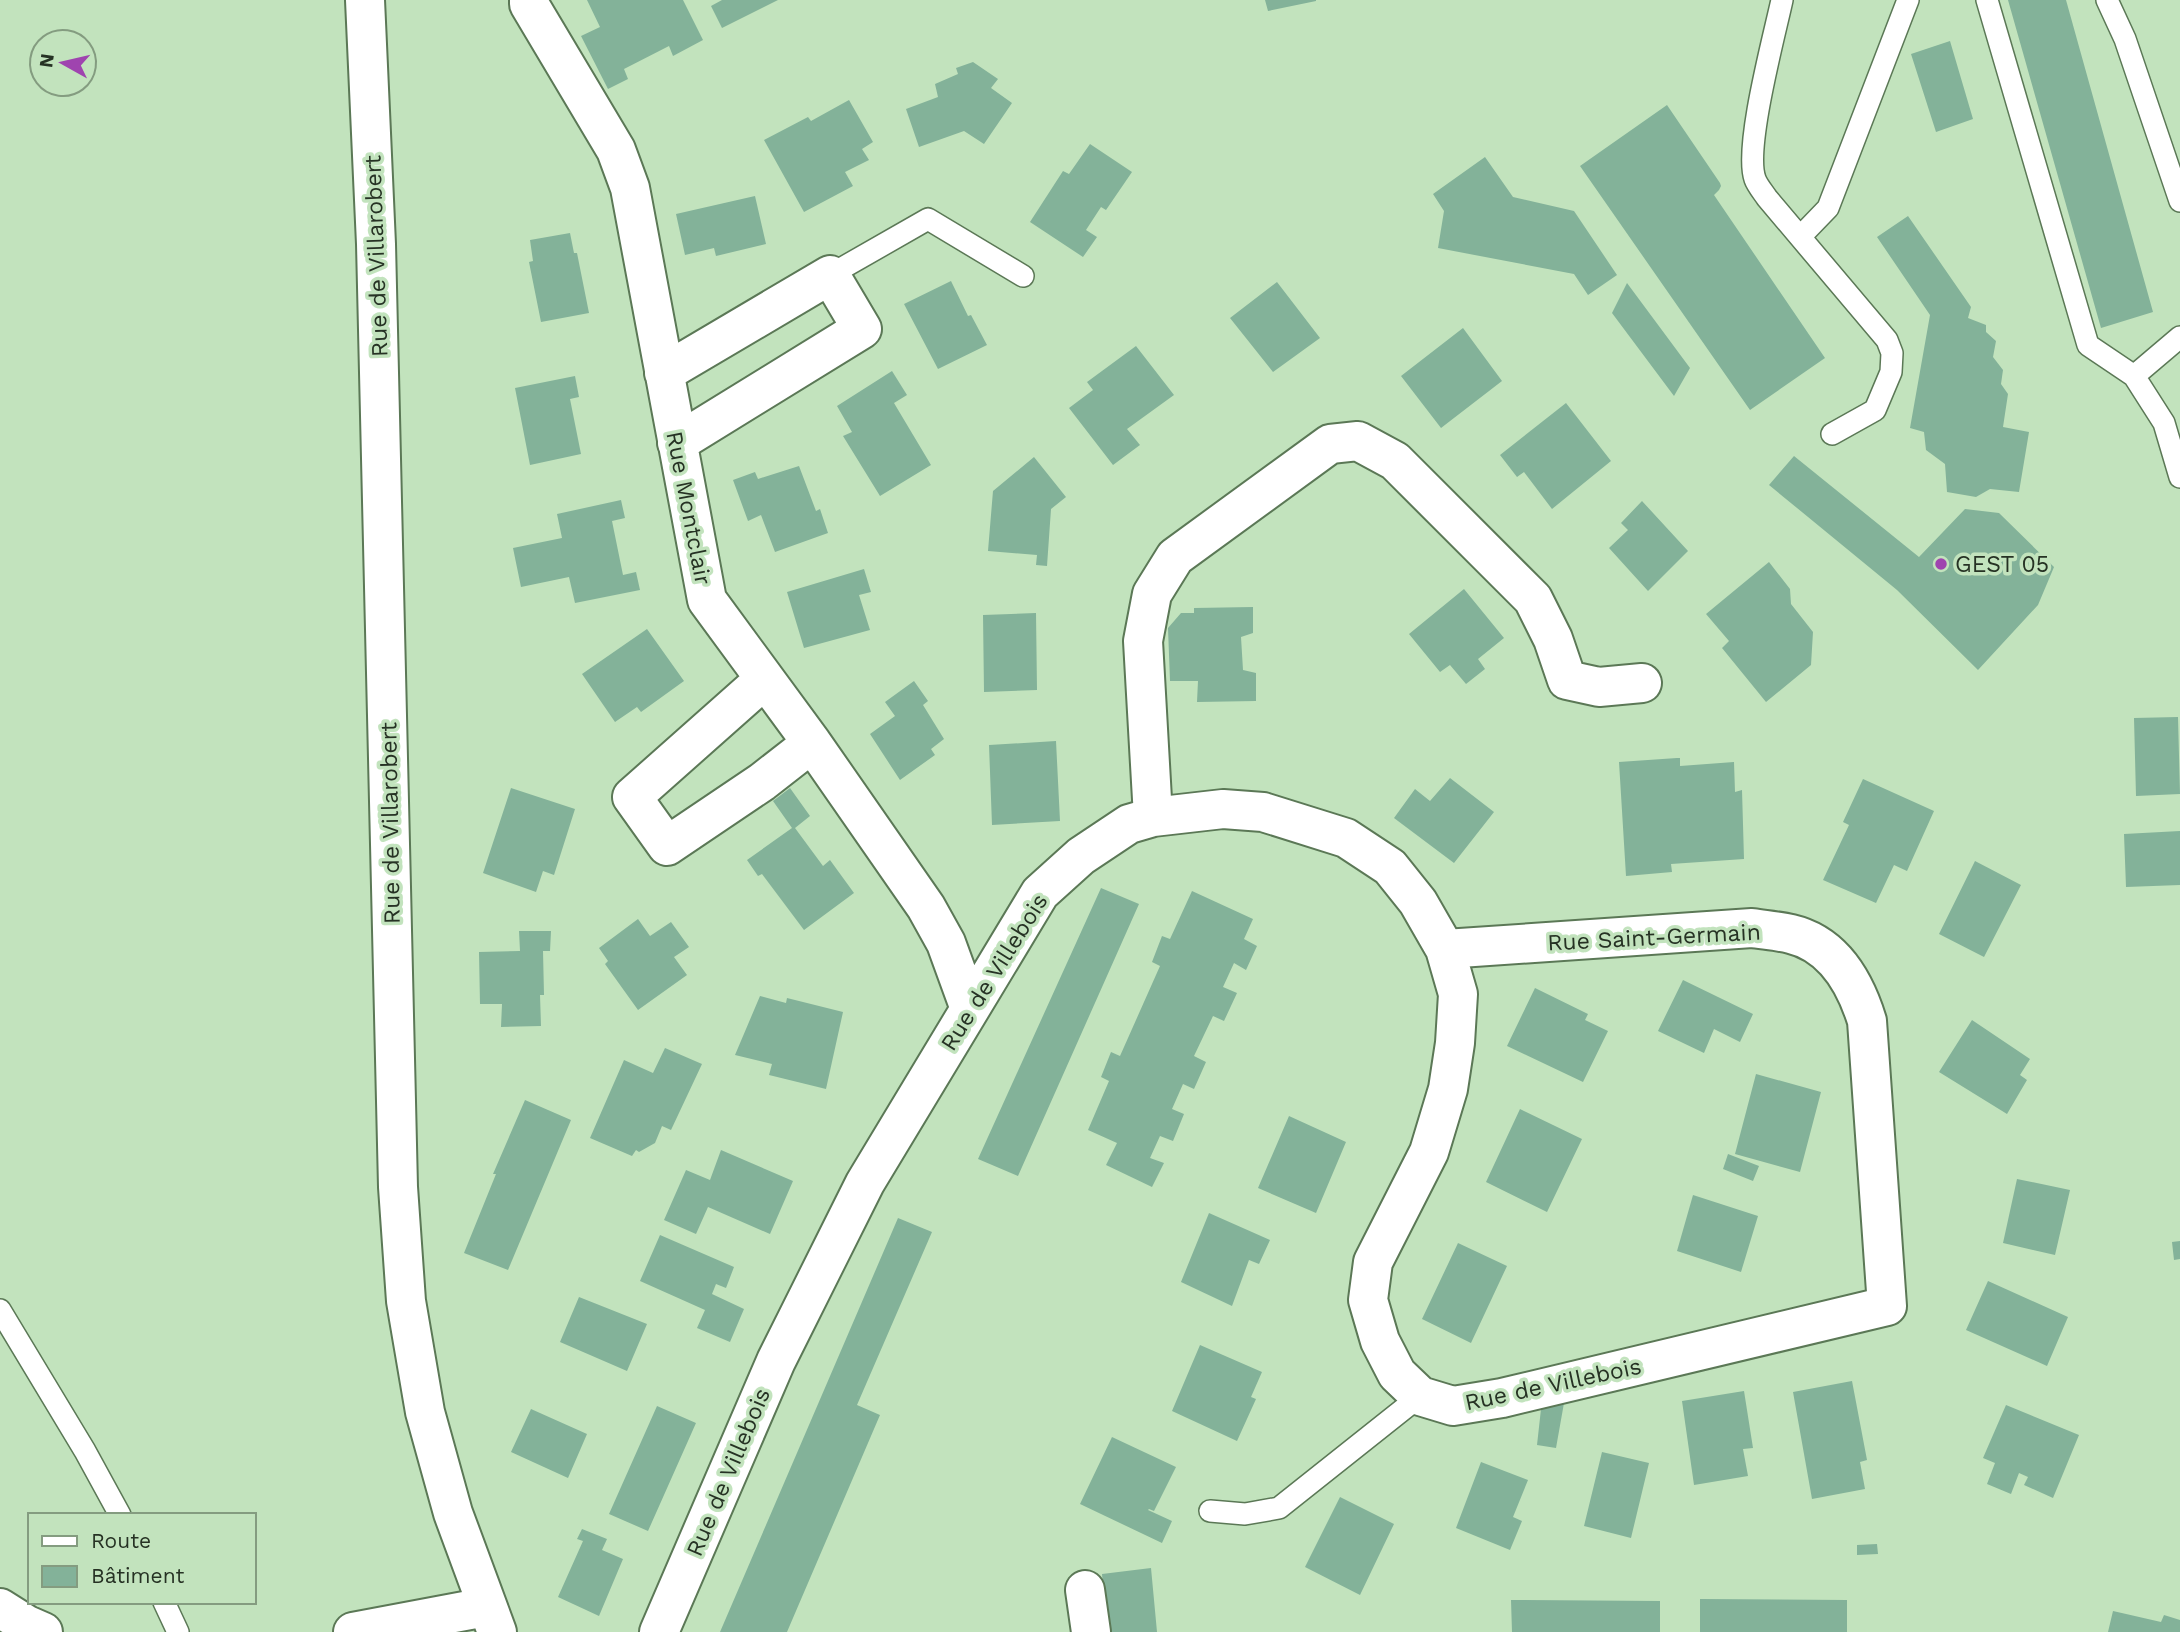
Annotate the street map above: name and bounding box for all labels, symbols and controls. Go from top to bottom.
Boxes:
north arrow [28,28,98,98]
text: N [34,52,59,69]
street label: Rue de Villarobert [359,154,394,357]
street label: Rue Montclair [660,429,717,587]
place label: GEST 05 [1955,551,2049,578]
marker: GEST 05 [1933,556,1949,572]
street label: Rue de Villarobert [375,721,406,924]
street label: Rue de Villebois [935,889,1054,1056]
street label: Rue Saint-Germain [1547,918,1761,957]
street label: Rue de Villebois [1462,1353,1644,1416]
street label: Rue de Villebois [681,1384,776,1560]
legend [28,1513,256,1604]
text: Route [91,1528,151,1553]
text: Bâtiment [91,1563,185,1588]

